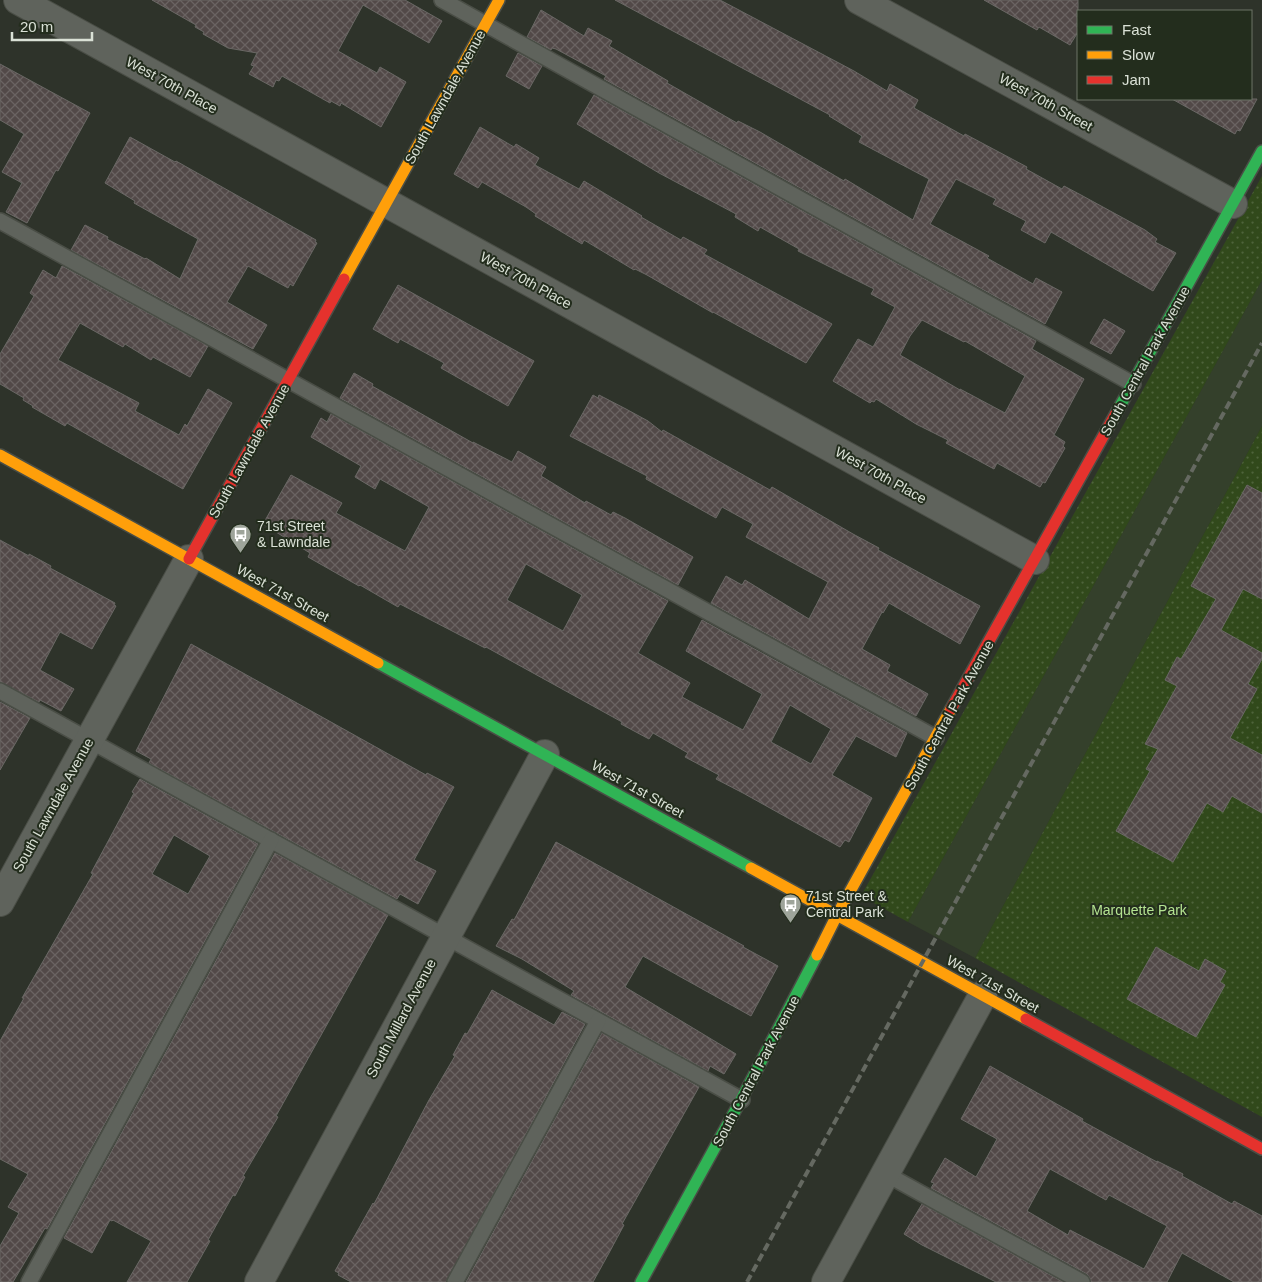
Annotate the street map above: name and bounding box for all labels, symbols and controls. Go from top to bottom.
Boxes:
scale bar [12,10,92,42]
legend [1077,10,1252,100]
text: 20 m [20,18,53,35]
text: Fast [1122,21,1152,38]
street label: South Lawndale Avenue [401,27,489,167]
text: Slow [1122,46,1155,63]
street label: West 70th Place [124,53,221,117]
street label: West 70th Street [997,70,1095,134]
text: Jam [1122,71,1150,88]
street label: West 70th Place [478,248,575,312]
street label: South Central Park Avenue [1097,283,1193,439]
street label: South Lawndale Avenue [205,381,293,521]
street label: West 70th Place [833,443,930,507]
place label: 71st Street & Lawndale [257,518,330,550]
bus stop icon: 71st Street & Lawndale [229,522,253,553]
street label: West 71st Street [234,561,332,625]
street label: South Central Park Avenue [901,637,997,793]
street label: South Lawndale Avenue [9,735,97,875]
street label: West 71st Street [589,757,687,821]
place label: 71st Street & Central Park [806,888,888,920]
bus stop icon: 71st Street & Central Park [778,892,802,923]
park label: Marquette Park [1091,902,1188,918]
street label: West 71st Street [944,952,1042,1016]
street label: South Millard Avenue [363,956,439,1080]
street label: South Central Park Avenue [709,993,803,1149]

